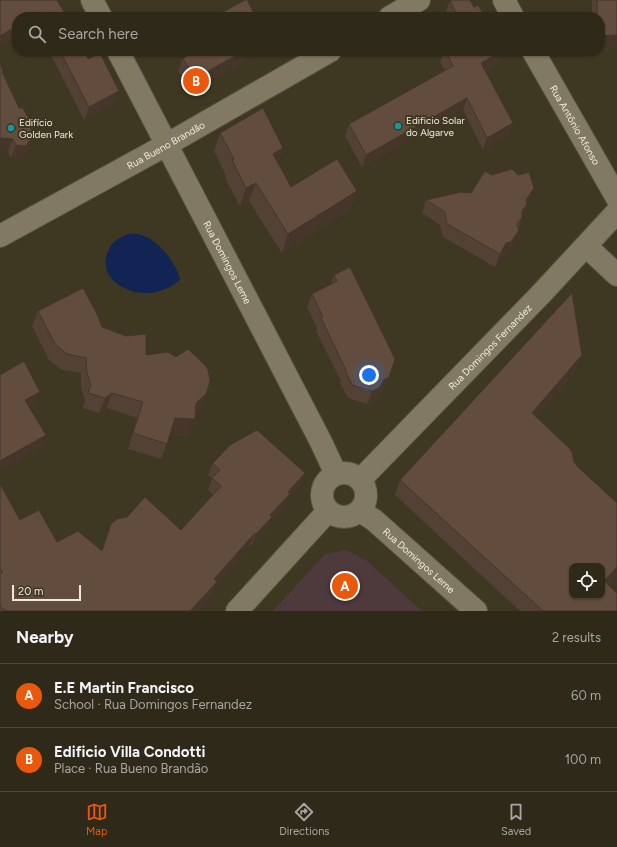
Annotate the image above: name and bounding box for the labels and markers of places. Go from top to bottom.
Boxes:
pin: B [183,66,209,96]
place label: Edificio Solar do Algarve [406,114,465,139]
place label: Edifício Golden Park [19,116,73,141]
marker: Edificio Solar do Algarve [393,121,403,131]
marker: Edifício Golden Park [6,123,16,133]
pin: A [332,571,358,601]

